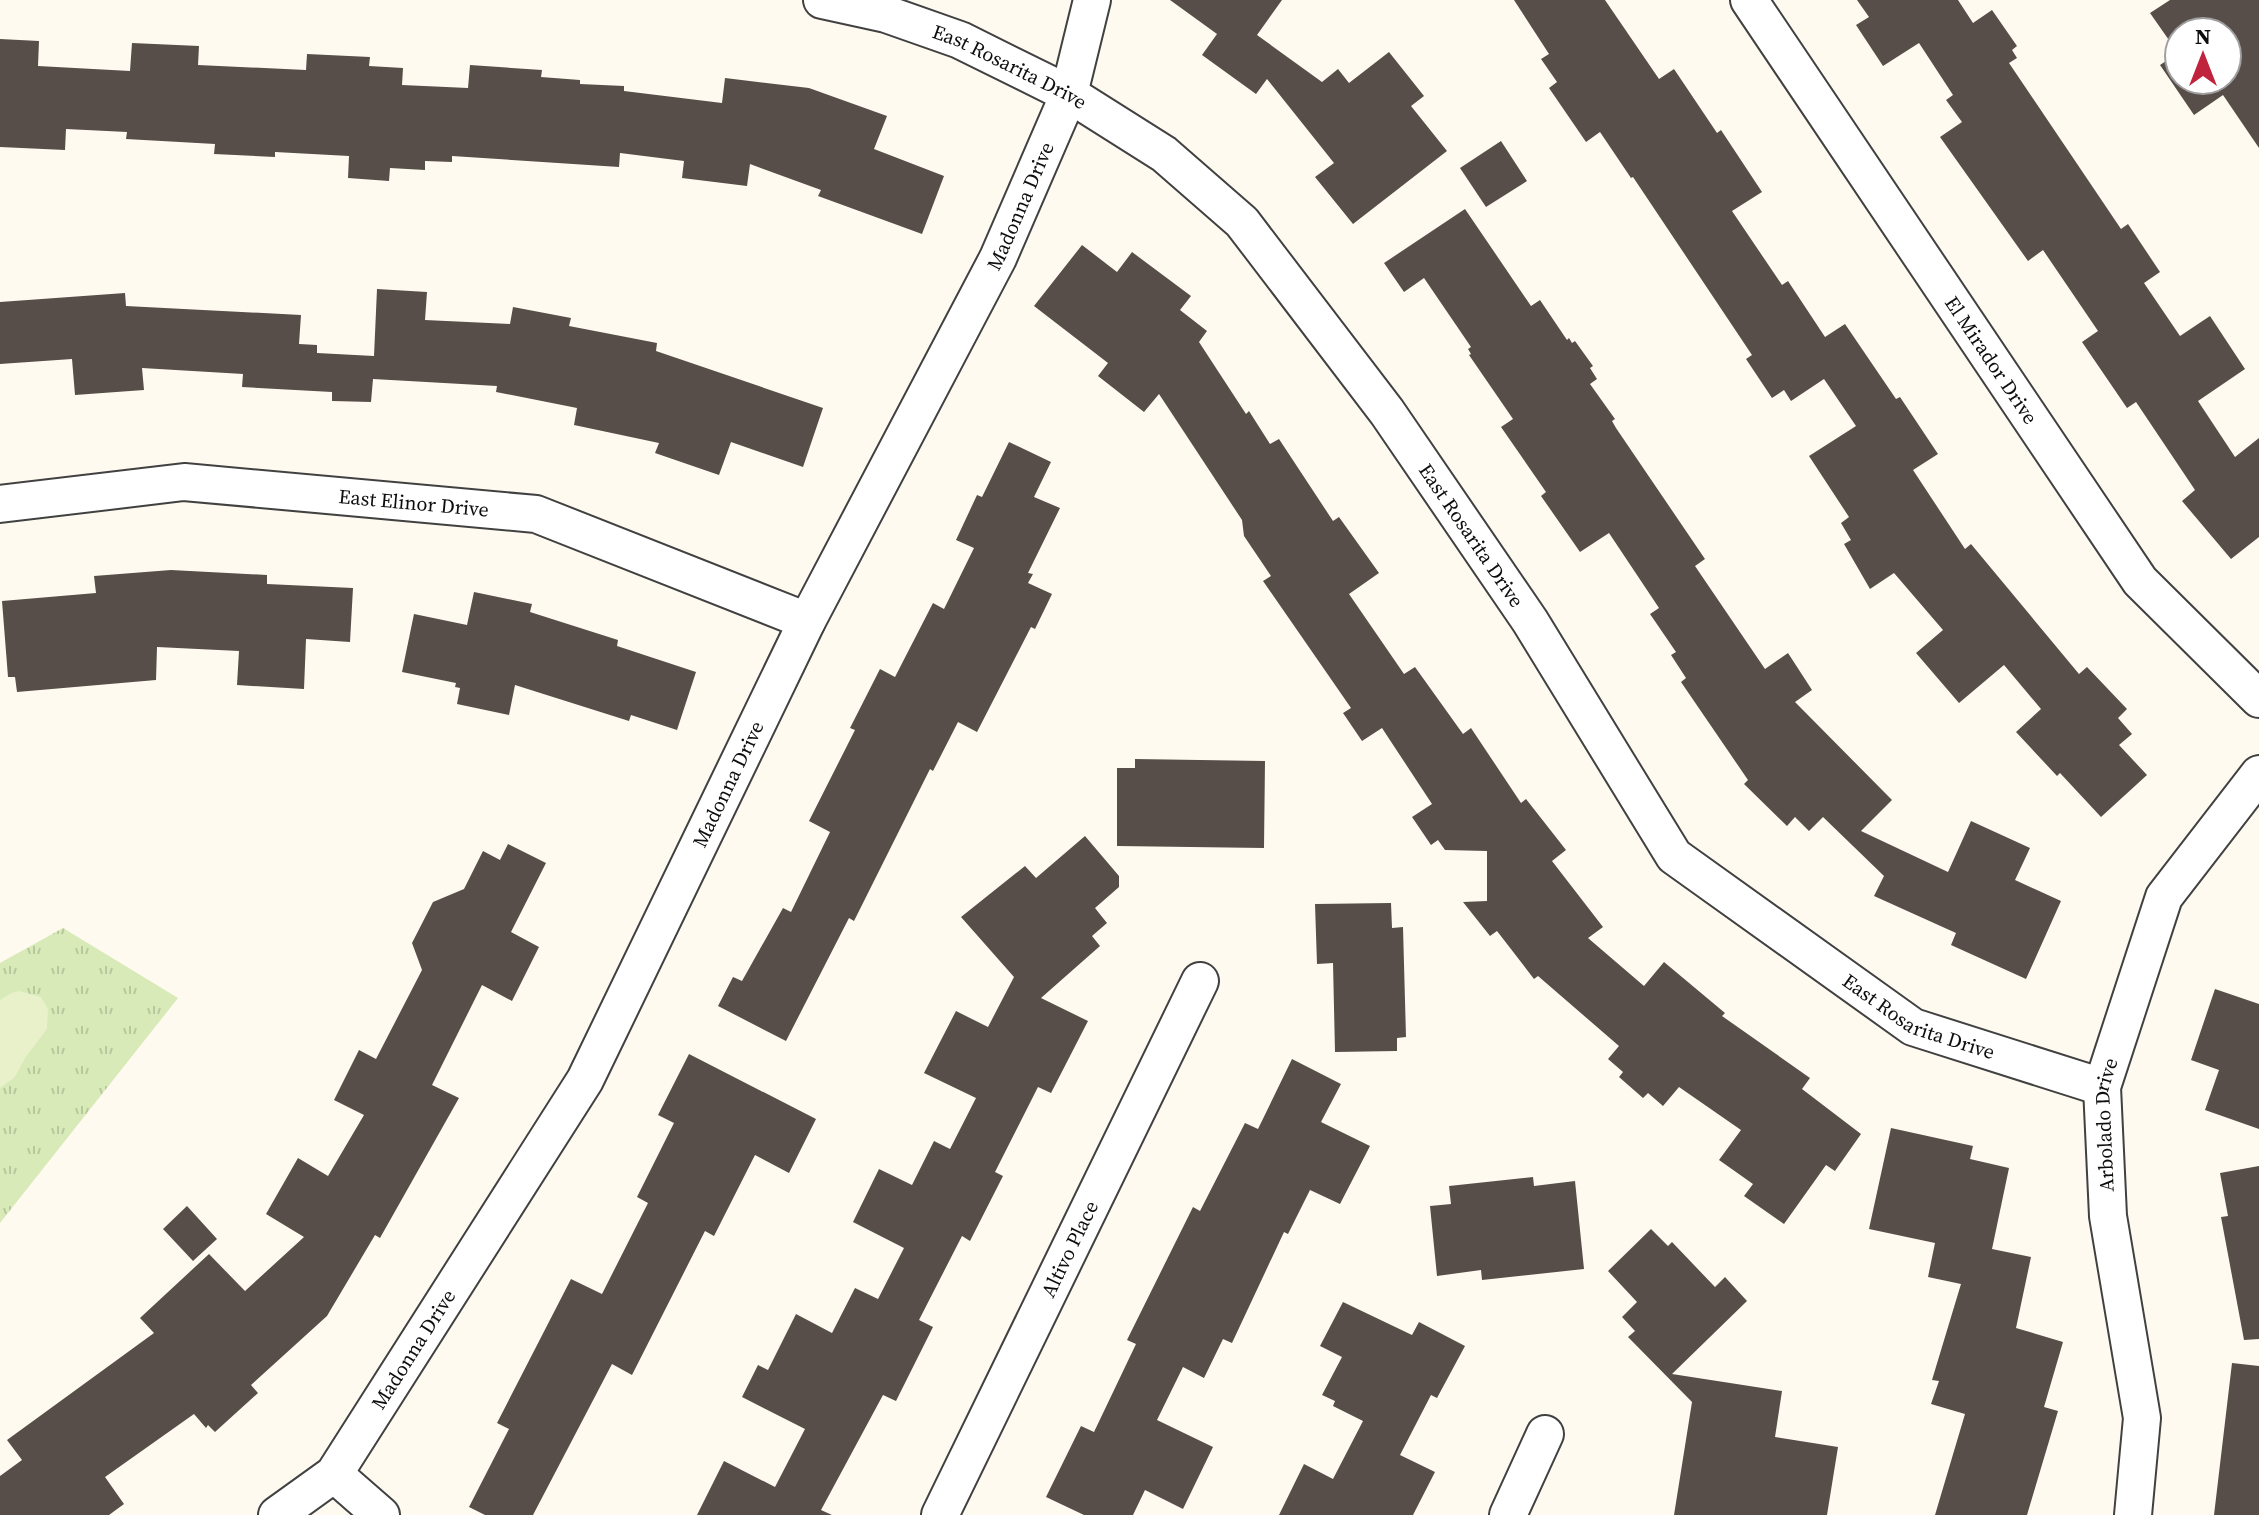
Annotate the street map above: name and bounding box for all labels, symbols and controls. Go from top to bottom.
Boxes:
north arrow [2163,16,2243,96]
street label: East Rosarita Drive [929,17,1092,116]
text: N [2195,21,2211,51]
street label: Madonna Drive [980,137,1061,275]
street label: El Mirador Drive [1938,290,2044,430]
street label: East Rosarita Drive [1412,458,1531,613]
street label: East Elinor Drive [337,482,490,524]
street label: Madonna Drive [686,716,771,852]
street label: East Rosarita Drive [1837,967,1998,1066]
street label: Arbolado Drive [2087,1054,2125,1192]
street label: Altivo Place [1034,1196,1105,1302]
street label: Madonna Drive [365,1284,462,1415]

